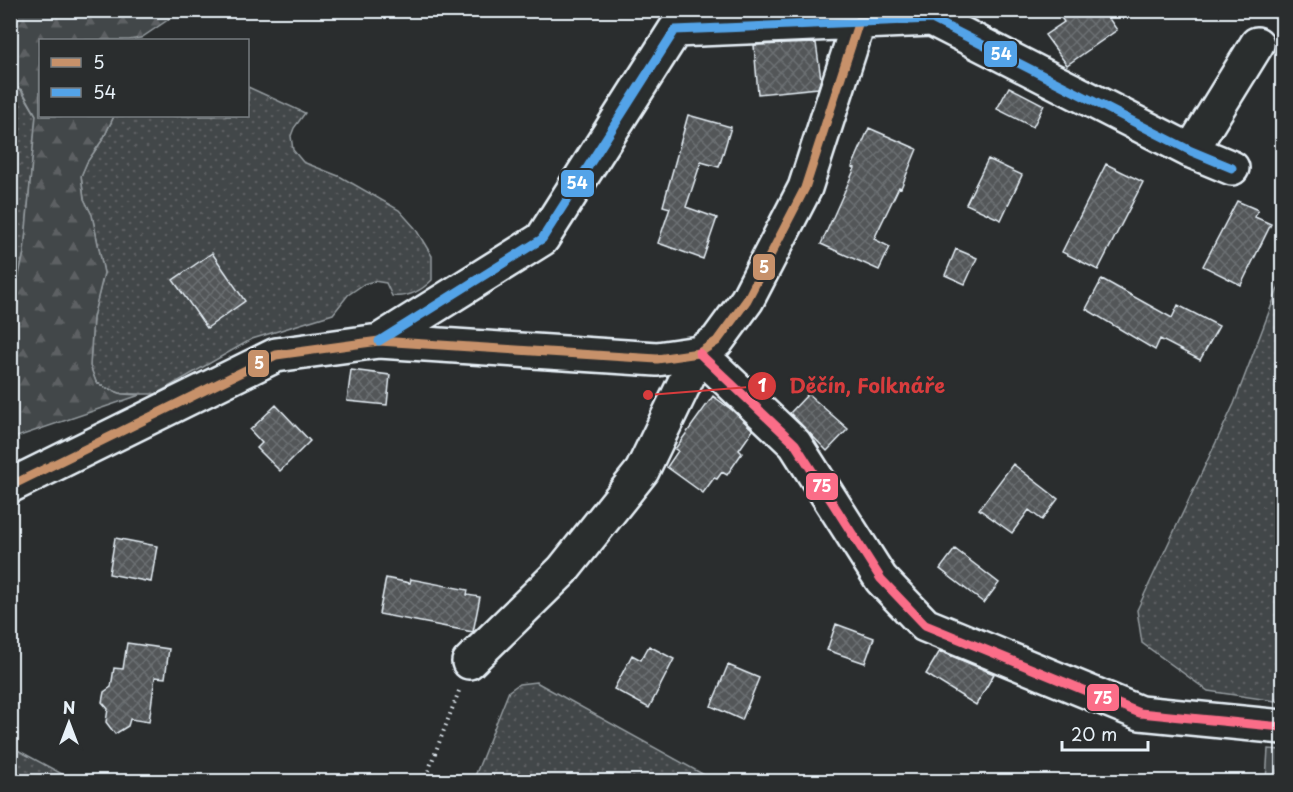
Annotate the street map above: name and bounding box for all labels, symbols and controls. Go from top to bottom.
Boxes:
legend [39,39,249,117]
line badge: 54 [983,40,1018,68]
text: 54 [990,41,1012,65]
text: 5 [93,48,105,75]
text: 54 [93,78,116,105]
line badge: 54 [560,169,595,198]
text: 54 [566,170,588,194]
line badge: 5 [752,253,776,281]
text: 5 [759,254,769,278]
line badge: 5 [247,349,270,378]
text: 5 [254,350,264,374]
callout: Děčín, Folknáře [747,367,958,405]
text: Děčín, Folknáře [789,370,945,400]
text: 1 [758,371,767,398]
line badge: 75 [805,472,839,501]
text: 75 [812,473,832,497]
line badge: 75 [1086,683,1120,712]
text: 75 [1093,685,1113,709]
north arrow [39,693,99,753]
text: N [63,695,75,719]
scale bar [1062,714,1148,752]
text: 20 m [1071,720,1117,747]

